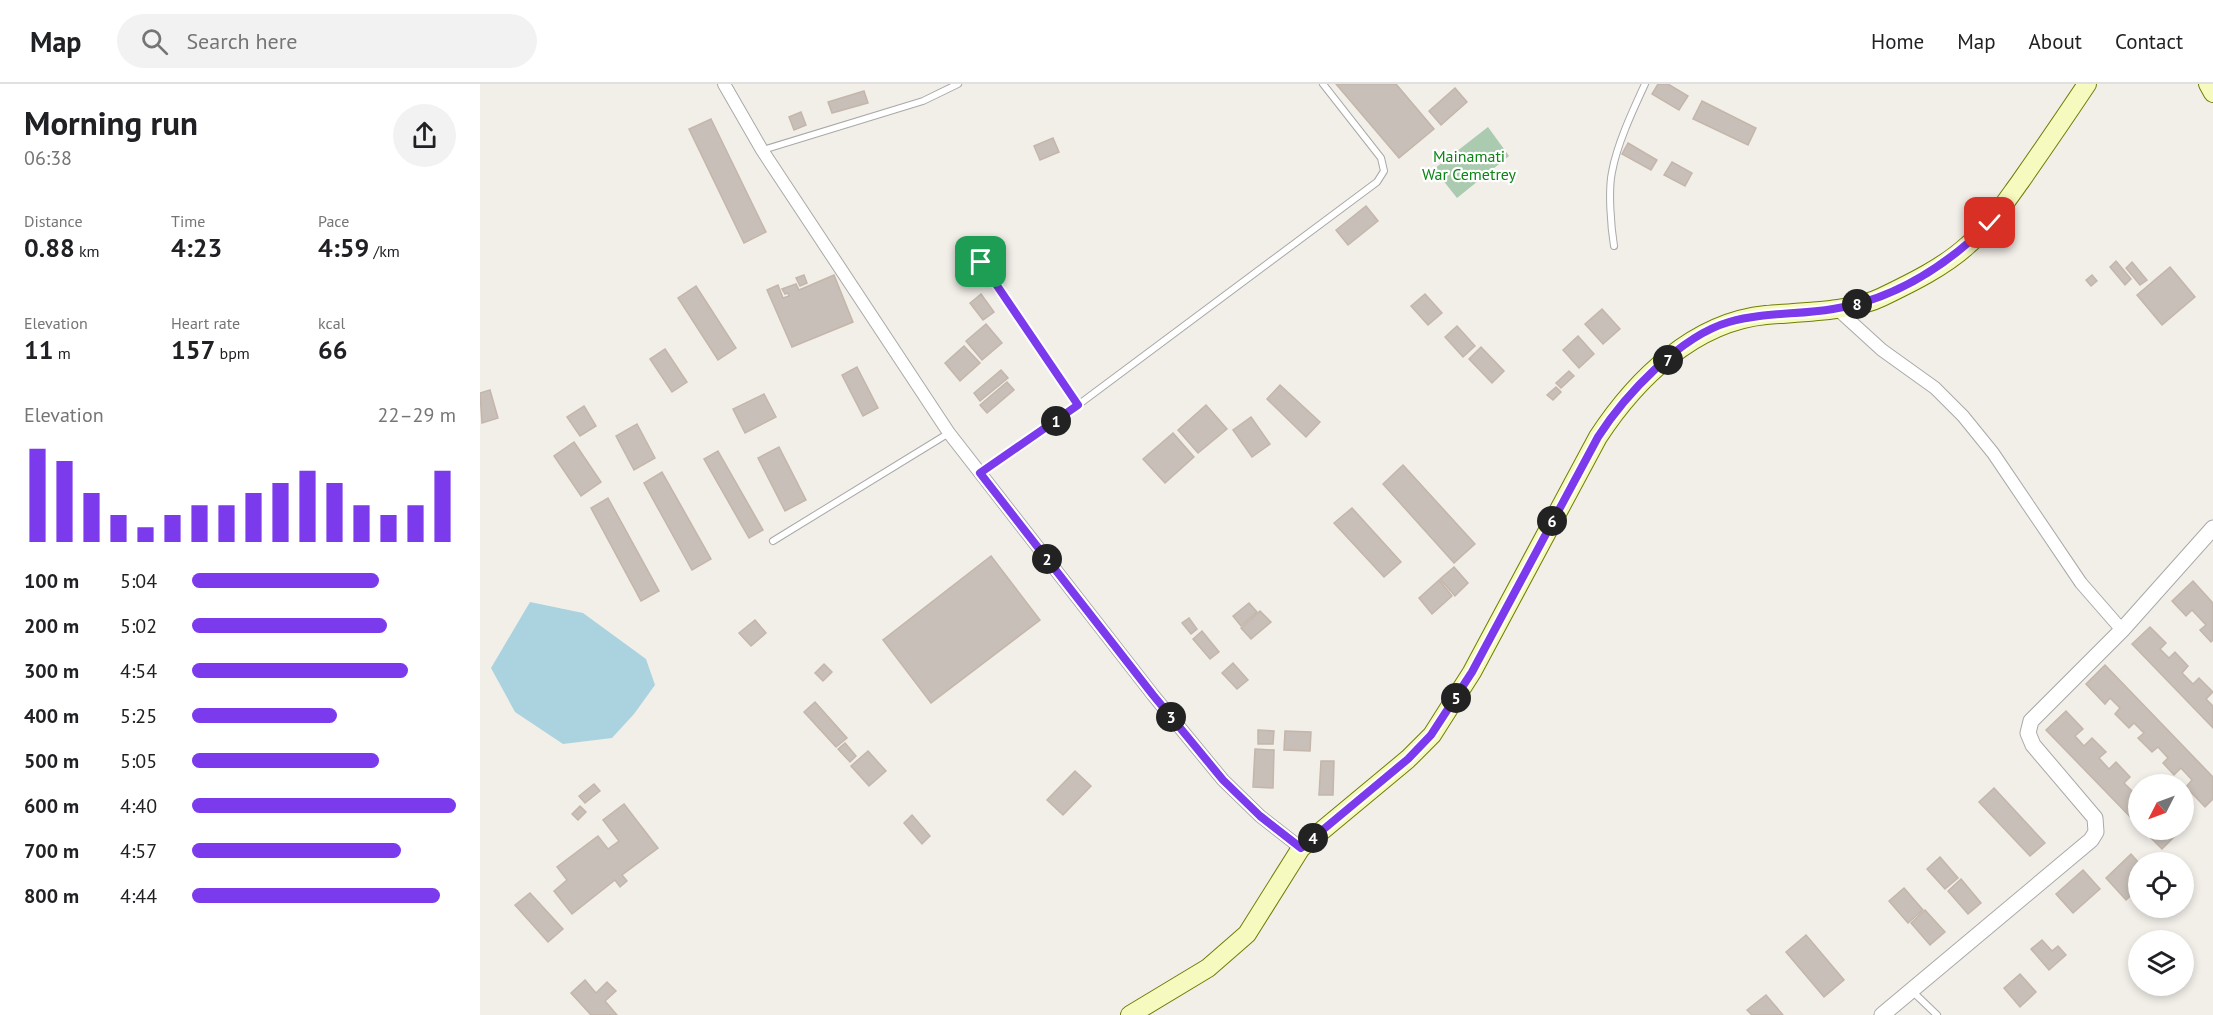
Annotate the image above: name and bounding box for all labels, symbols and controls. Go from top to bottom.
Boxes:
search box [117,14,537,68]
text: Map [30,23,81,60]
icon: search [138,25,171,58]
text: Search here [186,27,297,55]
text: Home [1871,28,1924,55]
text: Map [1957,28,1996,55]
text: About [2029,28,2082,55]
text: Contact [2115,28,2183,55]
text: Morning run [24,101,198,144]
button: share [393,104,456,167]
text: 06:38 [24,145,72,171]
park label: Mainamati War Cemetrey [1422,146,1517,184]
pin [1964,197,2015,248]
icon: check [1973,206,2006,239]
text: Distance [24,211,83,231]
text: Time [171,211,205,231]
text: Pace [318,211,349,231]
text: 0.88 [24,231,75,264]
text: 4:23 [171,231,222,264]
text: 4:59 [318,231,369,264]
pin [955,236,1006,287]
text: km [75,241,100,261]
text: /km [369,241,400,261]
icon: arrive [964,245,997,278]
pin: 8 [1842,289,1872,319]
text: 8 [1852,294,1862,314]
text: Elevation [24,313,88,333]
text: Heart rate [171,313,240,333]
text: kcal [318,313,345,333]
text: 11 [24,333,53,366]
text: 157 [171,333,215,366]
text: 66 [318,333,347,366]
text: m [53,343,71,363]
text: bpm [215,343,250,363]
pin: 7 [1653,345,1683,375]
text: 7 [1663,350,1673,370]
text: Elevation [24,402,104,428]
text: 22–29 m [378,402,456,428]
pin: 1 [1041,406,1071,436]
text: 1 [1051,411,1061,431]
pin: 6 [1537,506,1567,536]
text: 6 [1547,511,1557,531]
pin: 2 [1032,544,1062,574]
text: 2 [1042,549,1052,569]
text: 100 m [24,568,79,594]
text: 5:04 [120,568,157,594]
text: 200 m [24,613,79,639]
text: 5:02 [120,613,157,639]
text: 300 m [24,658,79,684]
text: 4:54 [120,658,157,684]
pin: 5 [1441,683,1471,713]
text: 5 [1451,688,1461,708]
pin: 3 [1156,702,1186,732]
text: 400 m [24,703,79,729]
text: 5:25 [120,703,157,729]
text: 3 [1166,707,1176,727]
text: 500 m [24,748,79,774]
text: 5:05 [120,748,157,774]
north arrow [2128,774,2194,840]
map controls [2128,774,2194,996]
text: 600 m [24,793,79,819]
text: 4:40 [120,793,157,819]
pin: 4 [1298,823,1328,853]
text: 4 [1308,828,1318,848]
text: 700 m [24,838,79,864]
text: 4:57 [120,838,157,864]
button: locate [2128,852,2194,918]
text: 800 m [24,883,79,909]
text: 4:44 [120,883,157,909]
button: layers [2128,930,2194,996]

